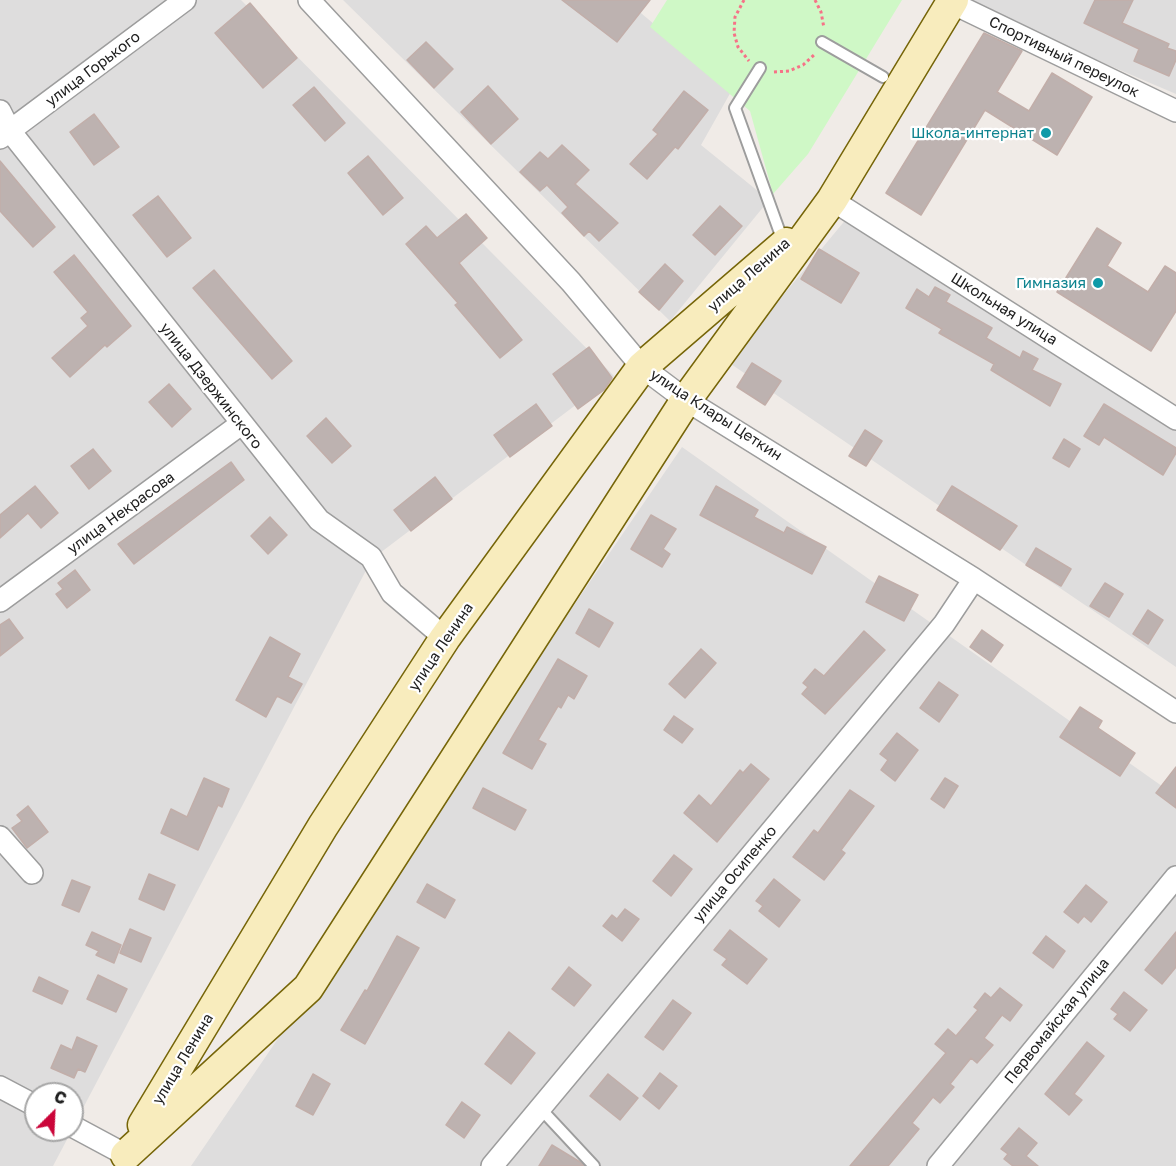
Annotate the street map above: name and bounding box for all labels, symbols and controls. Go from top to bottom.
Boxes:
street label: Спортивный переулок [986,13,1142,101]
street label: улица Горького [42,28,144,110]
place label: Школа-интернат [911,124,1034,142]
marker: Школа-интернат [1039,126,1053,140]
street label: улица Ленина [704,234,794,316]
street label: Школьная улица [947,269,1061,349]
place label: Гимназия [1016,274,1086,292]
marker: Гимназия [1091,276,1105,290]
street label: улица Дзержинского [156,319,266,453]
street label: улица Клары Цеткин [647,366,785,464]
street label: улица Некрасова [64,468,178,558]
street label: улица Ленина [405,599,477,695]
street label: улица Осипенко [689,822,781,926]
street label: Первомайская улица [1001,955,1113,1087]
street label: улица Ленина [149,1010,217,1108]
north arrow [24,1082,84,1142]
text: С [51,1086,70,1109]

